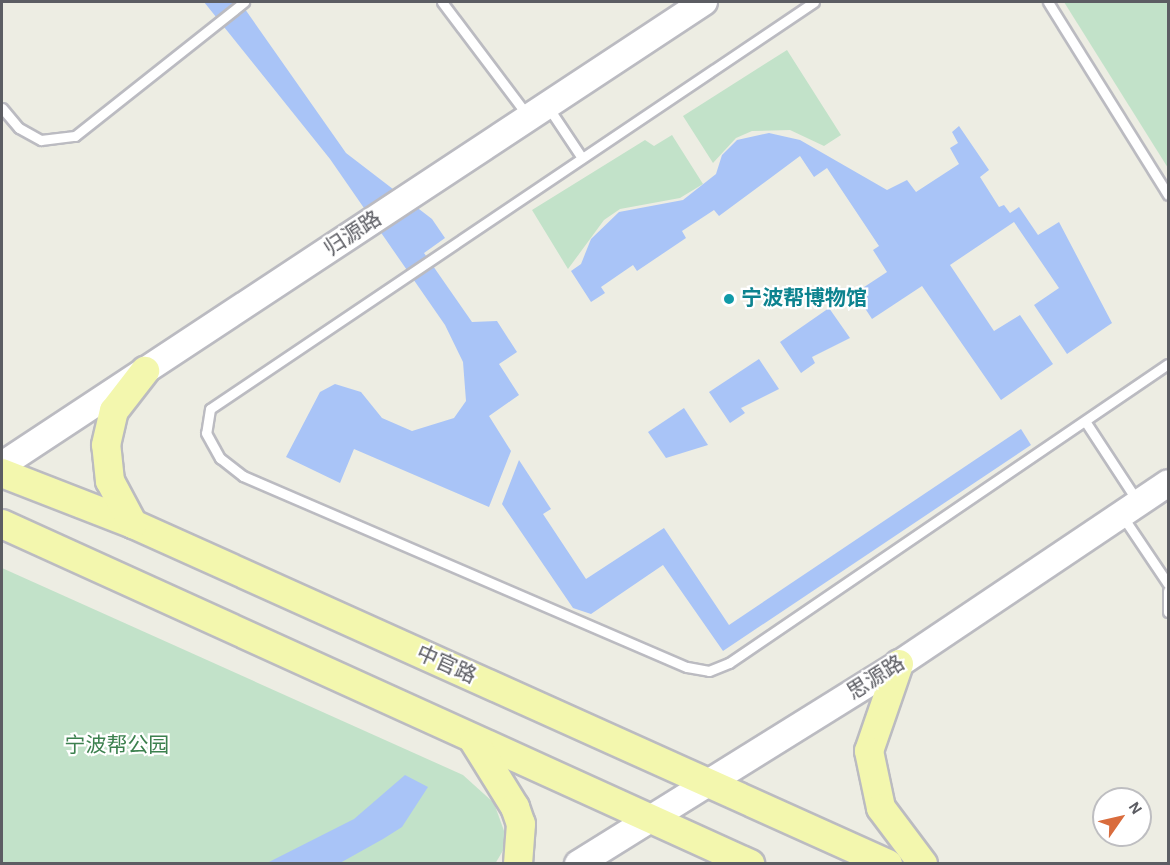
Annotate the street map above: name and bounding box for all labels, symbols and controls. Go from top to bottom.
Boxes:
street label: 归源路 [320,206,386,262]
place label: 宁波帮博物馆 [741,286,867,312]
marker: 宁波帮博物馆 [722,292,736,306]
street label: 中官路 [412,641,480,689]
street label: 思源路 [843,651,909,705]
park label: 宁波帮公园 [65,733,169,759]
north arrow [1092,787,1152,847]
text: N [1126,799,1145,817]

